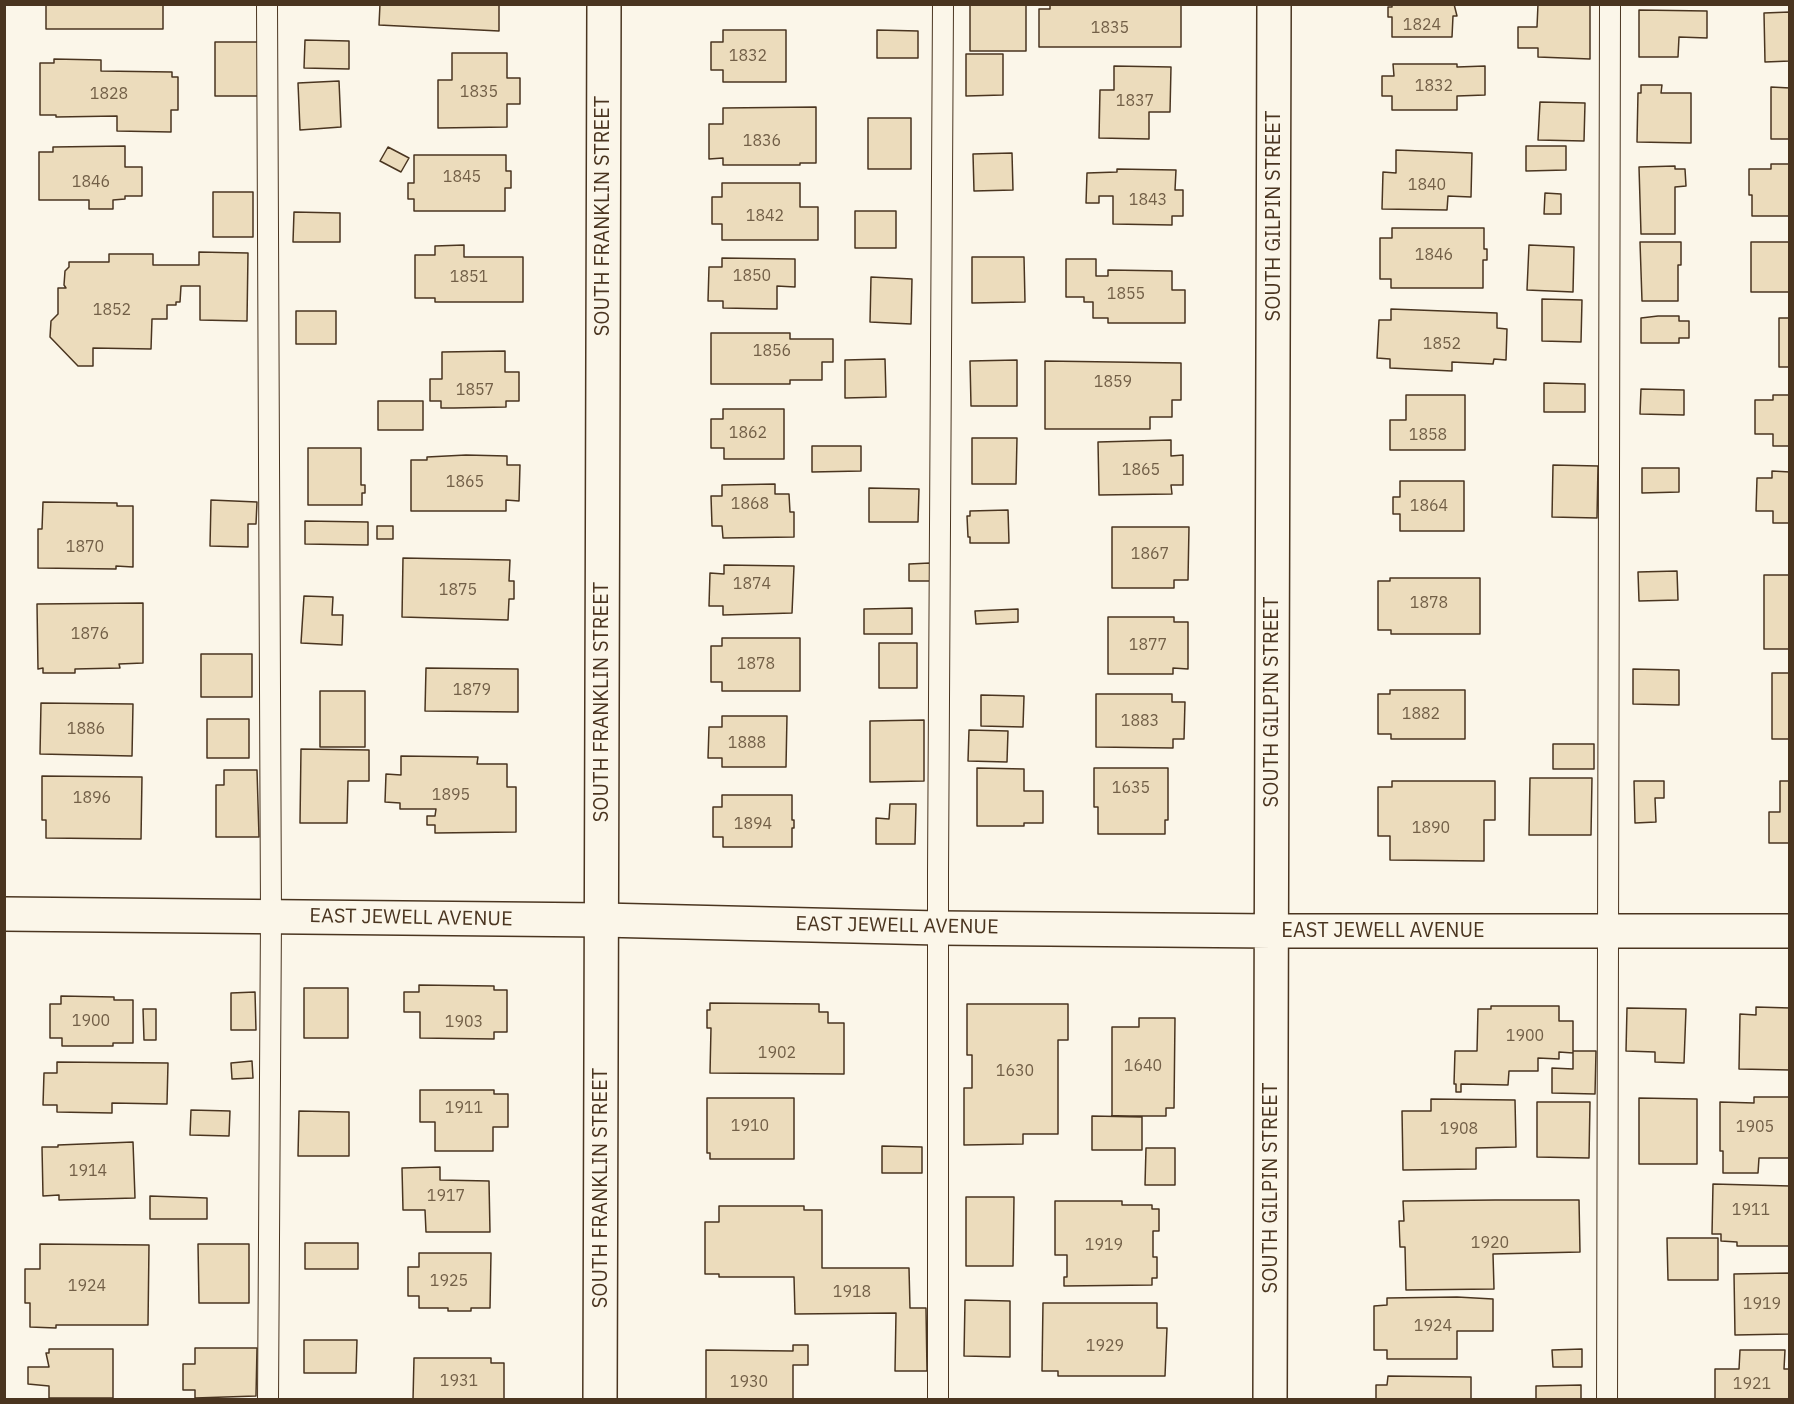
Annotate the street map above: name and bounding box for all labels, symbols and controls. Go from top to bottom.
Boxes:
house number: 1824 [1403,15,1441,35]
house number: 1835 [1091,18,1129,38]
house number: 1832 [729,46,767,66]
house number: 1832 [1415,76,1453,96]
house number: 1835 [460,82,498,102]
house number: 1828 [90,84,128,104]
house number: 1837 [1116,91,1154,111]
street label: SOUTH FRANKLIN STREET [591,96,615,336]
street label: SOUTH GILPIN STREET [1262,111,1286,321]
house number: 1836 [743,131,781,151]
house number: 1845 [443,167,481,187]
house number: 1846 [72,172,110,192]
house number: 1840 [1408,175,1446,195]
house number: 1843 [1129,190,1167,210]
house number: 1842 [746,206,784,226]
house number: 1846 [1415,245,1453,265]
house number: 1850 [733,266,771,286]
house number: 1851 [450,267,488,287]
house number: 1855 [1107,284,1145,304]
house number: 1852 [93,300,131,320]
house number: 1852 [1423,334,1461,354]
house number: 1856 [753,341,791,361]
house number: 1859 [1094,372,1132,392]
house number: 1857 [456,380,494,400]
house number: 1862 [729,423,767,443]
house number: 1858 [1409,425,1447,445]
house number: 1865 [1122,460,1160,480]
house number: 1865 [446,472,484,492]
house number: 1868 [731,494,769,514]
house number: 1864 [1410,496,1448,516]
house number: 1870 [66,537,104,557]
house number: 1867 [1131,544,1169,564]
house number: 1874 [733,574,771,594]
house number: 1875 [439,580,477,600]
street label: SOUTH FRANKLIN STREET [590,582,614,822]
house number: 1878 [1410,593,1448,613]
street label: SOUTH GILPIN STREET [1260,597,1284,807]
house number: 1876 [71,624,109,644]
house number: 1877 [1129,635,1167,655]
house number: 1878 [737,654,775,674]
house number: 1879 [453,680,491,700]
house number: 1882 [1402,704,1440,724]
house number: 1883 [1121,711,1159,731]
house number: 1886 [67,719,105,739]
house number: 1888 [728,733,766,753]
house number: 1635 [1112,778,1150,798]
house number: 1895 [432,785,470,805]
house number: 1896 [73,788,111,808]
house number: 1894 [734,814,772,834]
house number: 1890 [1412,818,1450,838]
street label: EAST JEWELL AVENUE [309,904,513,932]
street label: EAST JEWELL AVENUE [795,912,999,940]
street label: EAST JEWELL AVENUE [1281,919,1485,943]
house number: 1900 [72,1011,110,1031]
house number: 1903 [445,1012,483,1032]
house number: 1900 [1506,1026,1544,1046]
house number: 1902 [758,1043,796,1063]
house number: 1640 [1124,1056,1162,1076]
house number: 1630 [996,1061,1034,1081]
street label: SOUTH FRANKLIN STREET [589,1068,613,1308]
street label: SOUTH GILPIN STREET [1259,1083,1283,1293]
house number: 1911 [445,1098,483,1118]
house number: 1910 [731,1116,769,1136]
house number: 1905 [1736,1117,1774,1137]
house number: 1908 [1440,1119,1478,1139]
house number: 1914 [69,1161,107,1181]
house number: 1917 [427,1186,465,1206]
house number: 1911 [1732,1200,1770,1220]
house number: 1920 [1471,1233,1509,1253]
house number: 1919 [1085,1235,1123,1255]
house number: 1925 [430,1271,468,1291]
house number: 1924 [68,1276,106,1296]
house number: 1918 [833,1282,871,1302]
house number: 1919 [1743,1294,1781,1314]
house number: 1924 [1414,1316,1452,1336]
house number: 1929 [1086,1336,1124,1356]
house number: 1931 [440,1371,478,1391]
house number: 1930 [730,1372,768,1392]
house number: 1921 [1733,1374,1771,1394]

